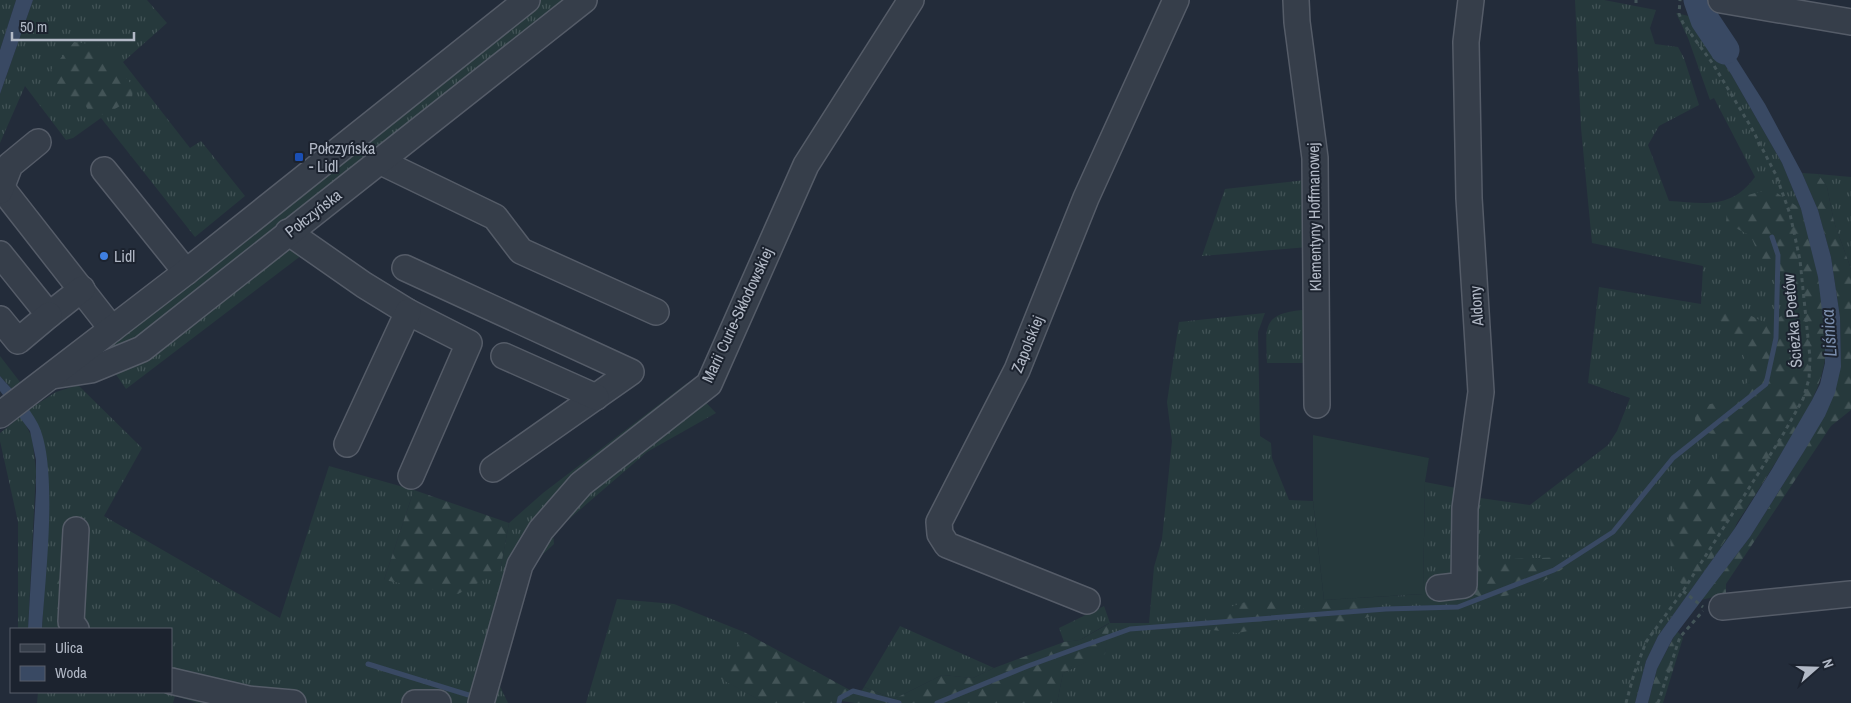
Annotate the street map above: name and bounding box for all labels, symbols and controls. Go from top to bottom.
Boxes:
scale bar [12,10,135,42]
text: 50 m [20,16,47,37]
place label: Połczyńska - Lidl [309,137,376,177]
street label: Klementyny Hoffmanowej [1302,142,1326,291]
marker: Połczyńska - Lidl [293,151,305,163]
street label: Połczyńska [280,183,346,242]
street label: Marii Curie-Skłodowskiej [696,244,778,386]
place label: Lidl [114,245,135,267]
marker: Lidl [98,250,110,262]
street label: Ścieżka Poetów [1777,273,1807,369]
street label: Aldony [1464,285,1488,328]
water label: Liśnica [1814,308,1843,358]
street label: Zapolskiej [1006,312,1048,376]
legend [10,628,172,693]
text: Ulica [55,637,83,658]
north arrow [1791,643,1841,693]
text: N [1818,657,1838,671]
text: Woda [55,662,87,683]

